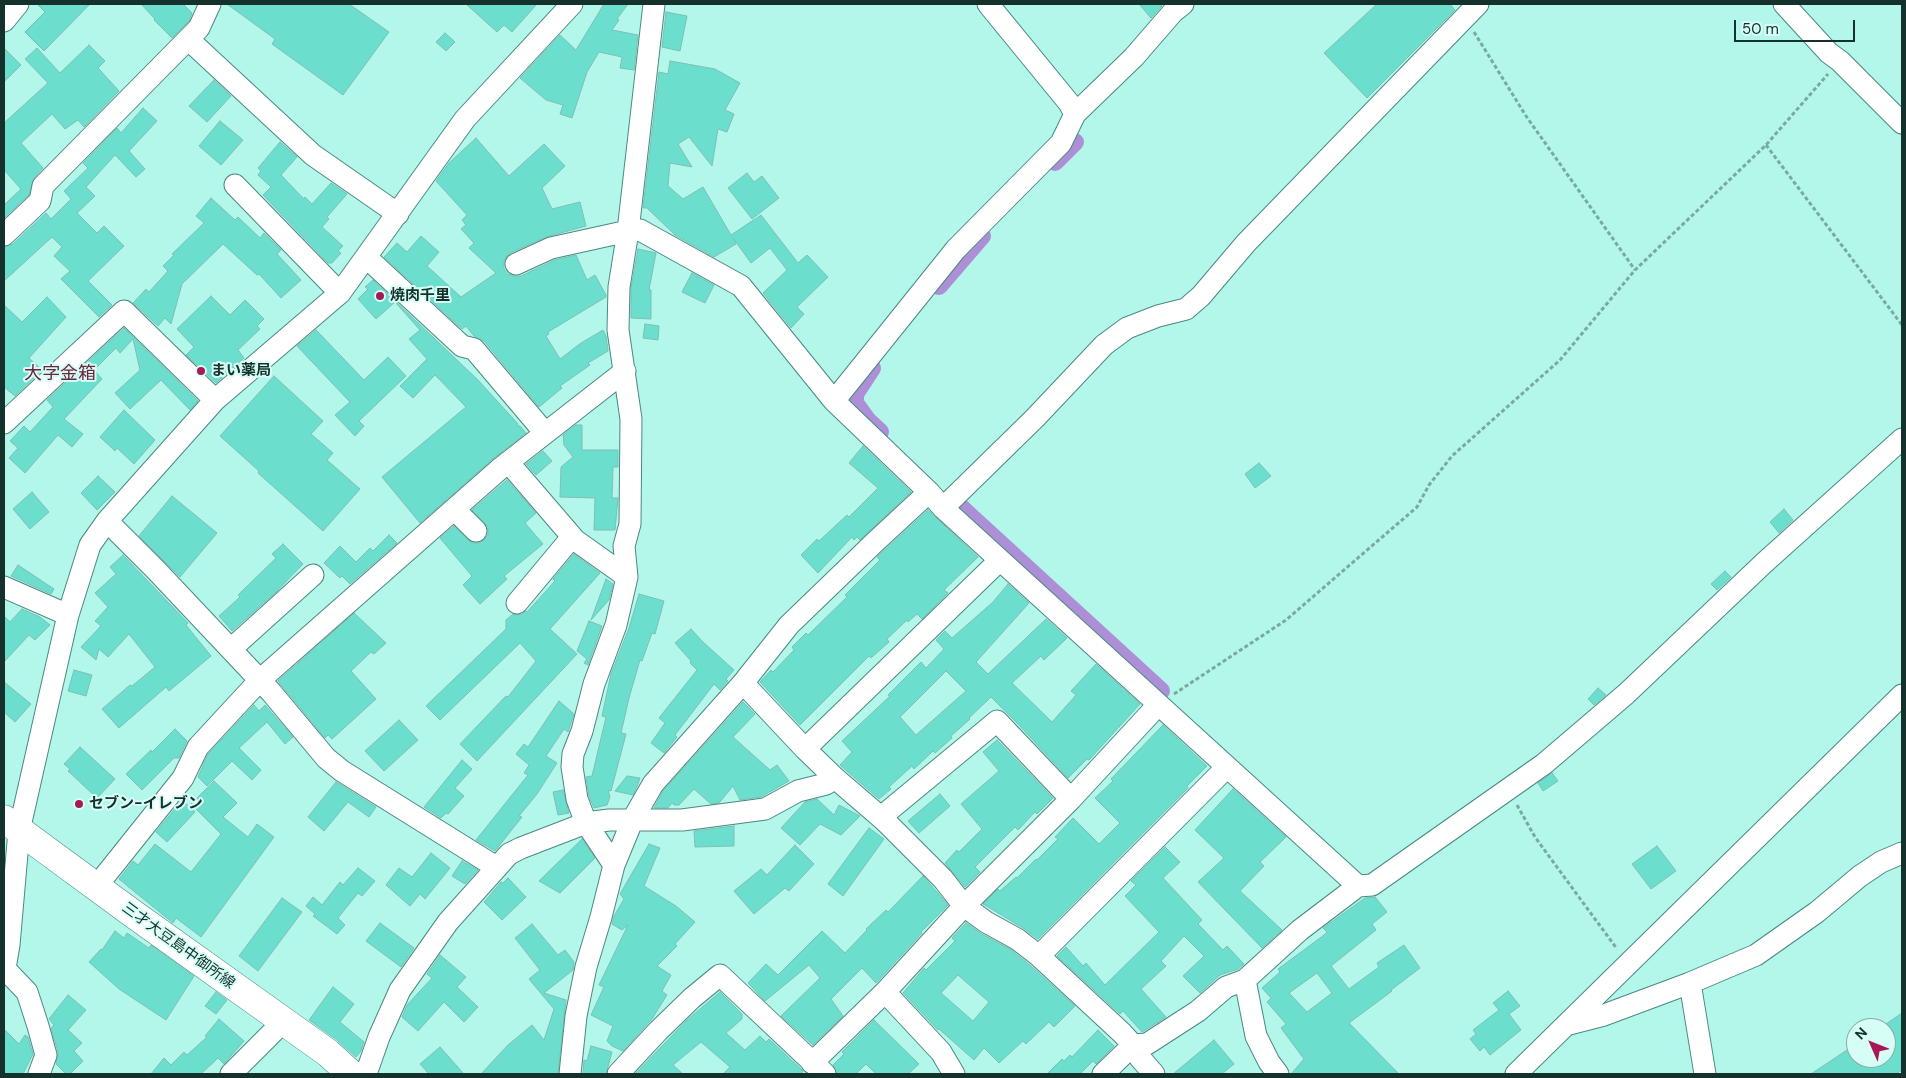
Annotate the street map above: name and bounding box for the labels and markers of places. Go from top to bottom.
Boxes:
place label: 焼肉千里 [390,287,450,305]
marker: 焼肉千里 [374,290,386,302]
place label: まい薬局 [211,362,271,380]
marker: まい薬局 [195,365,207,377]
place label: セブン-イレブン [89,795,203,813]
marker: セブン-イレブン [73,798,85,810]

